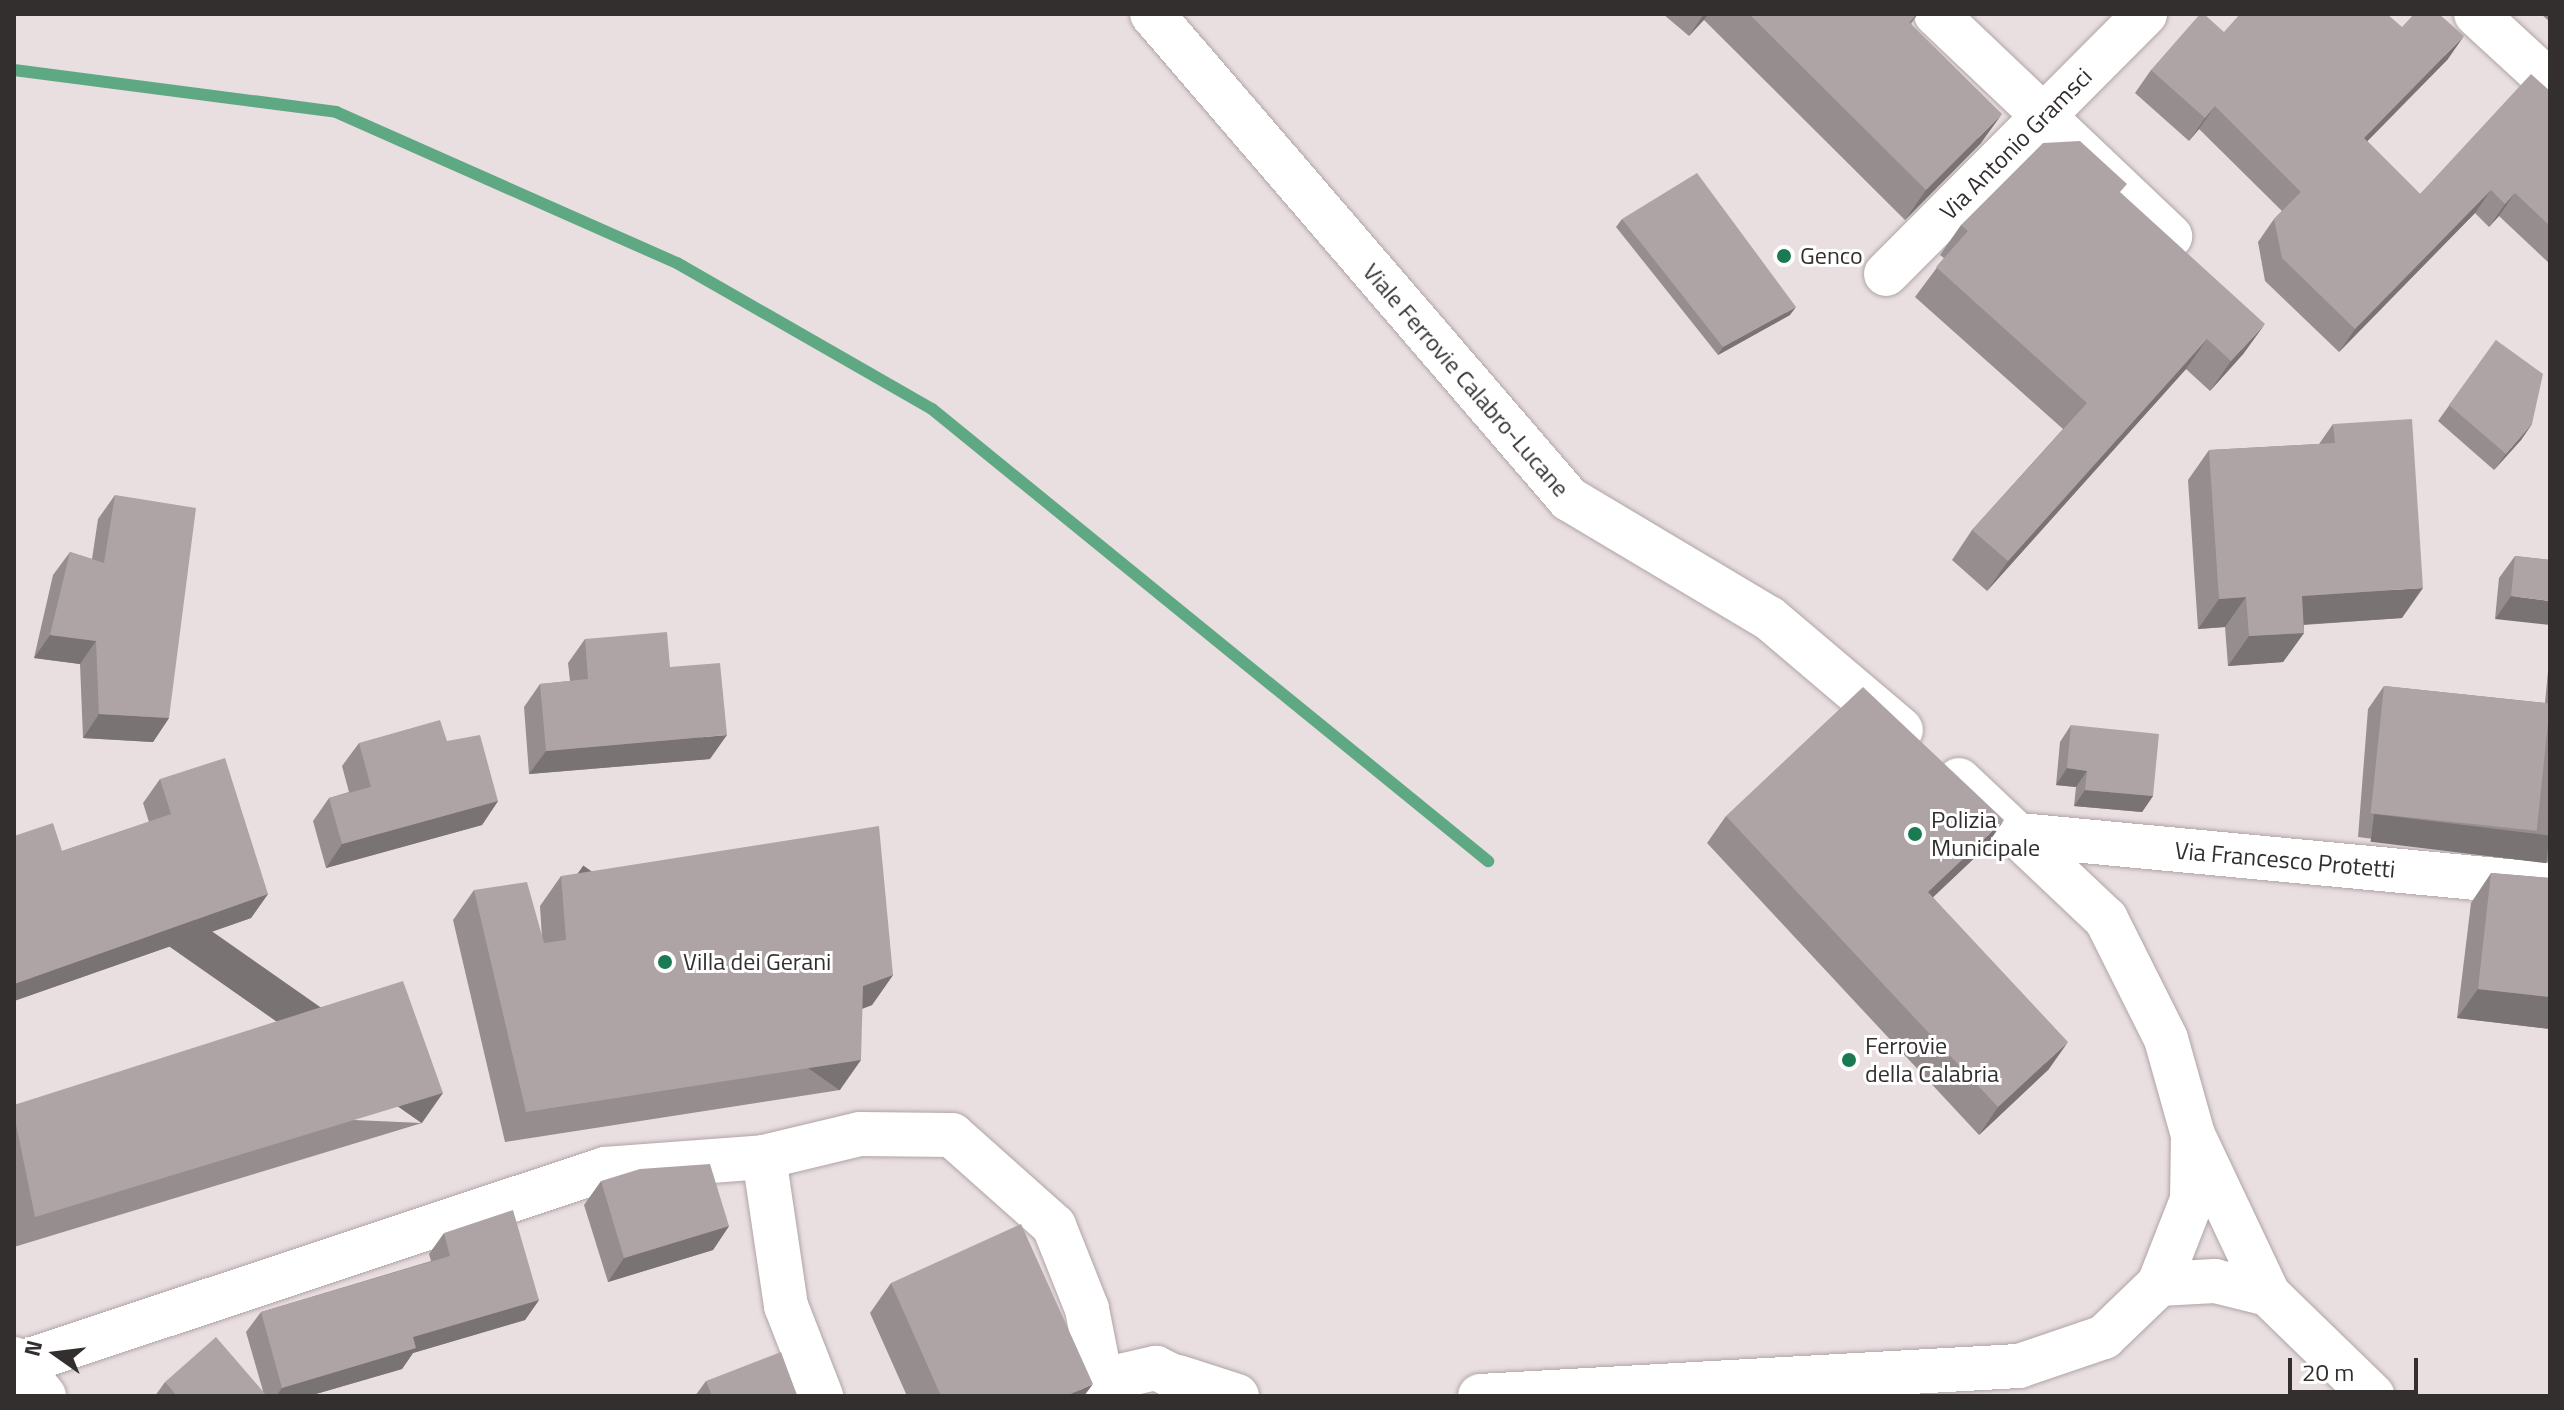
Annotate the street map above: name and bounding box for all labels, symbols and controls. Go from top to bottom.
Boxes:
street label: Via Antonio Gramsci [1934,62,2098,226]
place label: Genco [1800,242,1863,270]
marker: Genco [1775,247,1793,265]
street label: Viale Ferrovie Calabro-Lucane [1357,257,1575,503]
place label: Polizia Municipale [1931,806,2040,862]
marker: Polizia Municipale [1906,825,1924,843]
street label: Via Francesco Protetti [2174,836,2396,884]
place label: Villa dei Gerani [683,948,831,976]
marker: Villa dei Gerani [654,951,676,973]
place label: Ferrovie della Calabria [1865,1032,1999,1088]
marker: Ferrovie della Calabria [1840,1051,1858,1069]
north arrow [16,1314,96,1394]
text: N [14,1337,51,1360]
scale bar [2292,1342,2422,1392]
text: 20 m [2302,1354,2354,1390]

